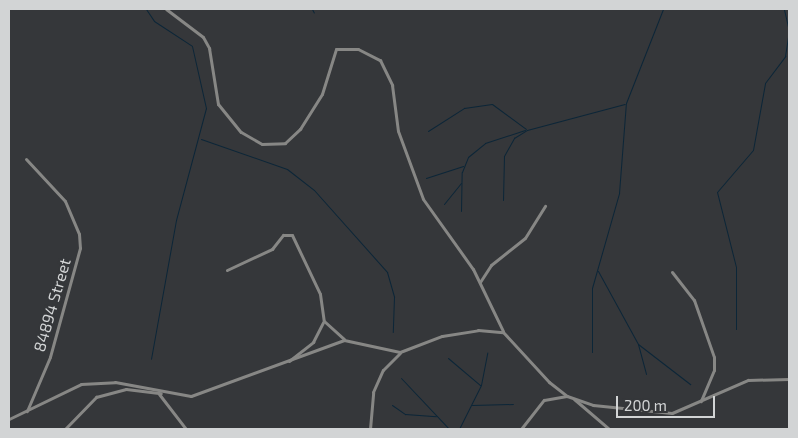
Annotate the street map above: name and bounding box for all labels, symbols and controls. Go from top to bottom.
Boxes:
street label: 84894 Street [30,256,74,354]
scale bar [618,386,717,418]
text: 200 m [624,396,667,414]

